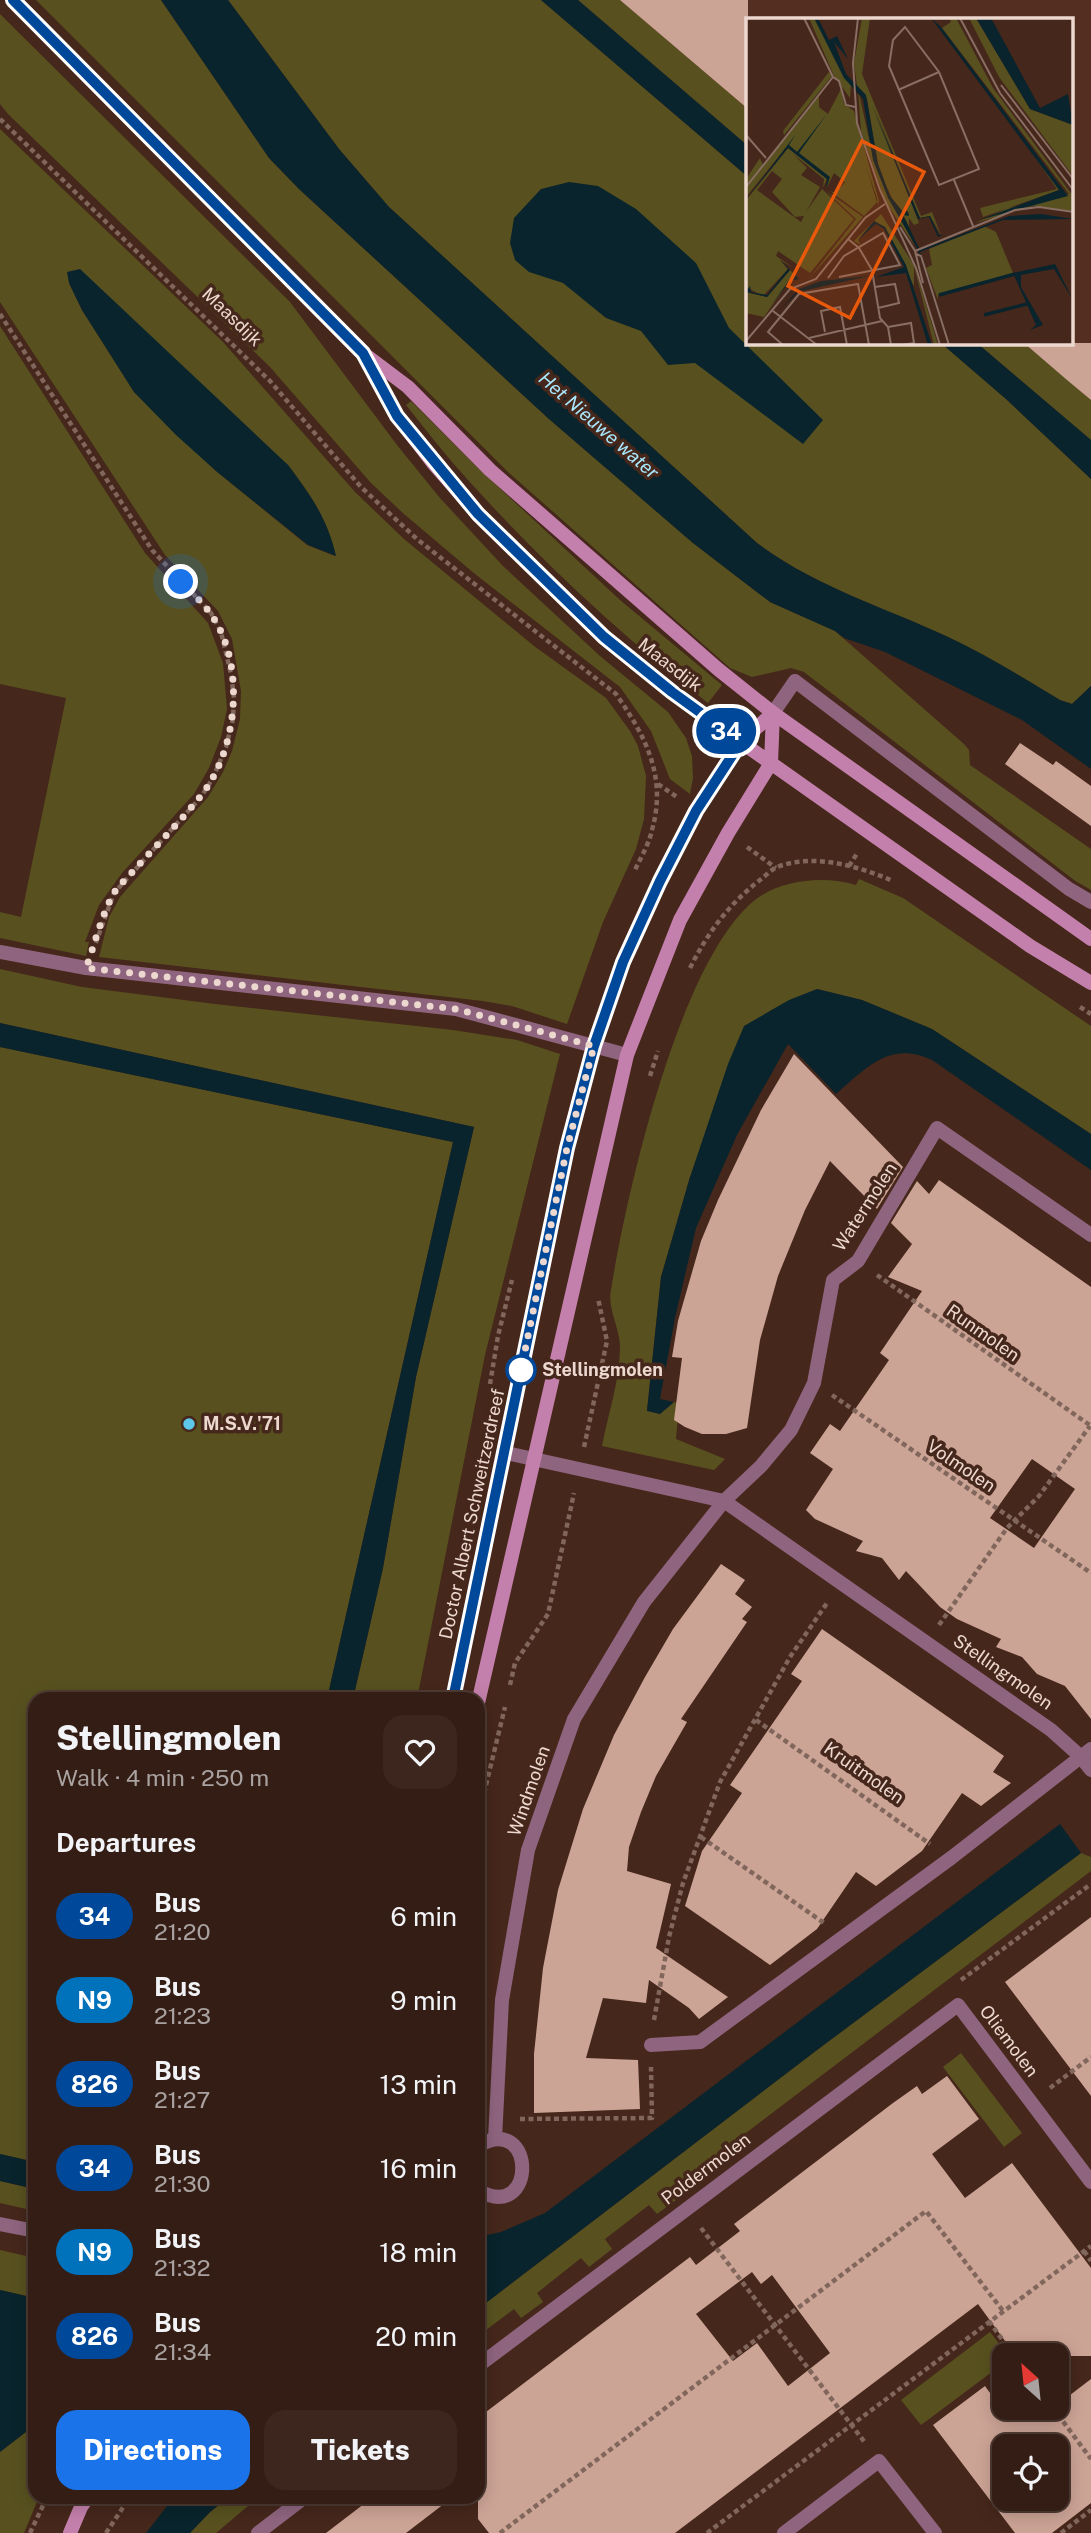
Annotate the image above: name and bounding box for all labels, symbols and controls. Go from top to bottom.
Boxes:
inset map [746,18,1074,345]
street label: Maasdijk [198,283,267,350]
water label: Het Nieuwe water [535,367,664,484]
your location [163,564,198,599]
street label: Maasdijk [634,633,706,696]
line badge: 34 [694,708,758,754]
text: 34 [710,717,742,745]
street label: Watermolen [828,1159,901,1255]
street label: Runmolen [943,1300,1024,1365]
marker: Stellingmolen [506,1355,536,1385]
place label: Stellingmolen [542,1359,663,1380]
street label: Doctor Albert Schweitzerdreef [435,1387,508,1641]
place label: M.S.V.'71 [203,1413,281,1434]
marker: M.S.V.'71 [181,1416,197,1432]
street label: Volmolen [923,1435,1000,1496]
street label: Stellingmolen [949,1630,1057,1714]
button: heart [383,1715,457,1789]
text: Stellingmolen [56,1719,281,1757]
street label: Kruitmolen [820,1737,908,1808]
street label: Windmolen [503,1743,554,1839]
text: Walk · 4 min · 250 m [56,1764,269,1791]
text: Departures [56,1827,196,1858]
text: Bus [154,1887,201,1918]
text: 6 min [390,1901,457,1932]
text: 34 [79,1902,110,1930]
text: 21:20 [154,1918,211,1945]
text: Bus [154,1971,201,2002]
text: 9 min [390,1985,457,2016]
text: N9 [77,1986,112,2014]
street label: Oliemolen [976,2001,1043,2081]
text: 21:23 [154,2002,211,2029]
text: Bus [154,2055,201,2086]
text: 13 min [380,2069,457,2100]
text: 826 [71,2070,118,2098]
text: 21:27 [154,2086,210,2113]
street label: Poldermolen [657,2128,754,2209]
text: Bus [154,2139,201,2170]
text: 16 min [380,2153,457,2184]
text: 34 [79,2154,110,2182]
text: 21:30 [154,2170,211,2197]
text: Bus [154,2223,201,2254]
text: 18 min [379,2237,457,2268]
text: N9 [77,2238,112,2266]
text: 21:32 [154,2254,210,2281]
text: Bus [154,2307,201,2338]
text: 20 min [375,2321,457,2352]
text: 826 [71,2322,118,2350]
text: 21:34 [154,2338,211,2365]
north arrow [992,2343,1069,2420]
map controls [992,2343,1069,2511]
button: Directions [56,2410,250,2490]
button: Tickets [264,2410,457,2490]
button: locate [992,2434,1069,2511]

